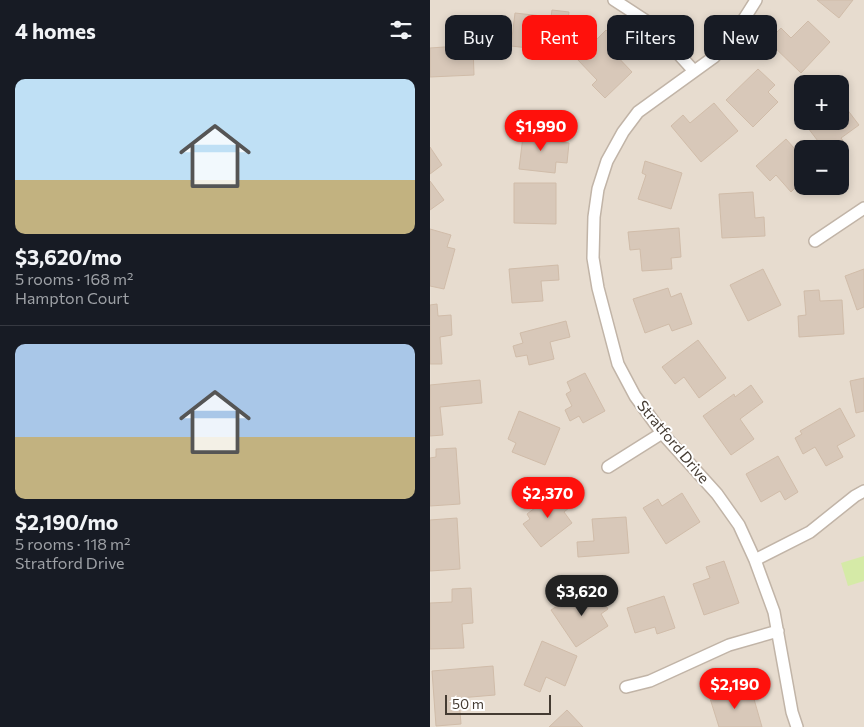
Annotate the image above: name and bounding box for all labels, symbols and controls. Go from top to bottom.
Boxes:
chip: Buy [445,15,512,60]
chip: Rent [522,15,597,60]
chip: Filters [607,15,694,60]
chip: New [704,15,777,60]
icon: filters [387,16,415,44]
text: 4 homes [15,18,96,43]
map controls [794,75,849,195]
button: + [794,75,849,130]
pin: $1,990 [500,110,582,152]
icon: home [170,111,260,201]
text: $1,990 [516,116,566,135]
button: − [794,140,849,195]
text: $3,620/mo [15,244,122,269]
text: 5 rooms · 168 m² [15,269,133,288]
text: Hampton Court [15,288,129,307]
icon: home [170,377,260,467]
street label: Stratford Drive [634,396,714,487]
pin: $2,370 [507,476,589,519]
text: $2,370 [523,483,573,502]
text: $2,190/mo [15,509,118,534]
text: 5 rooms · 118 m² [15,534,130,553]
text: Stratford Drive [15,553,125,572]
pin: $3,620 [541,574,623,617]
text: $3,620 [556,581,608,600]
pin: $2,190 [694,668,776,710]
text: $2,190 [711,674,759,693]
scale bar [445,692,551,715]
text: 50 m [452,695,484,712]

